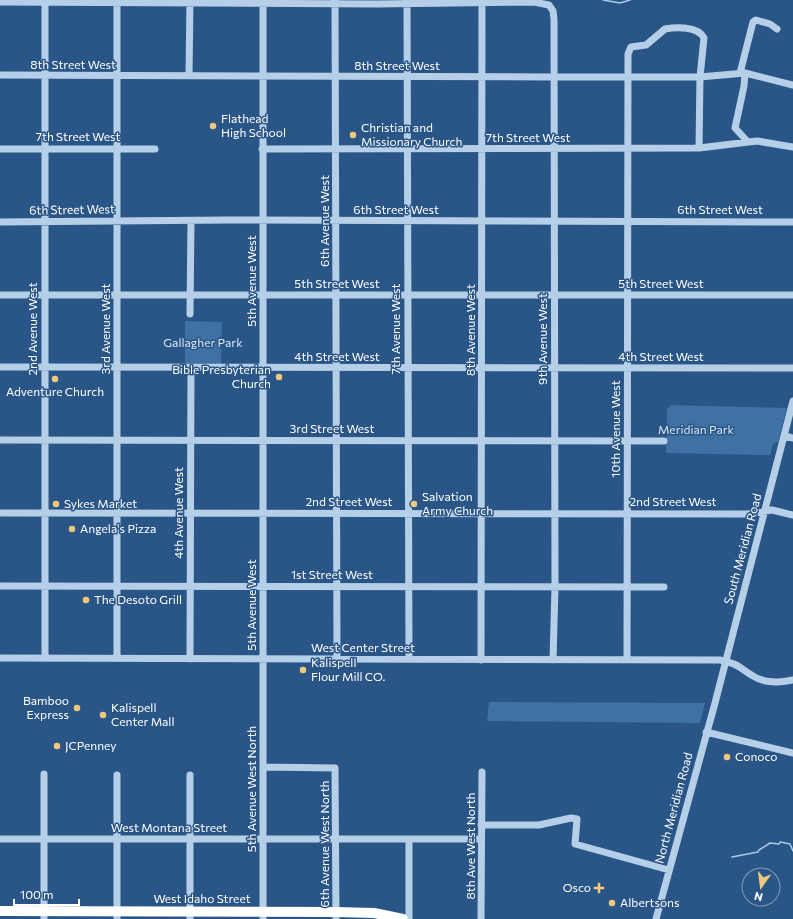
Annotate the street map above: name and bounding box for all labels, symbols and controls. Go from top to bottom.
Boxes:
street label: 8th Street West [30,57,116,71]
street label: 8th Street West [354,58,440,72]
place label: Flathead High School [221,111,286,139]
place label: Christian and Missionary Church [361,120,462,148]
marker: Flathead High School [208,121,218,131]
street label: 7th Street West [36,129,120,143]
marker: Christian and Missionary Church [348,130,358,140]
street label: 7th Street West [486,130,570,144]
street label: 6th Avenue West [317,175,331,267]
street label: 6th Street West [29,201,115,217]
street label: 6th Street West [353,202,439,216]
street label: 6th Street West [677,202,763,216]
street label: 5th Avenue West [244,235,258,327]
street label: 5th Street West [294,276,380,290]
street label: 5th Street West [618,276,704,290]
street label: 2nd Avenue West [25,282,39,376]
street label: 3rd Avenue West [98,283,112,375]
street label: 7th Avenue West [388,284,402,374]
street label: 8th Avenue West [463,284,477,376]
street label: 9th Avenue West [535,293,549,385]
park label: Gallagher Park [163,335,243,349]
street label: 4th Street West [294,349,380,363]
street label: 4th Street West [618,349,704,363]
place label: Bible Presbyterian Church [172,362,271,390]
marker: Bible Presbyterian Church [274,372,284,382]
marker: Adventure Church [50,374,60,384]
street label: 10th Avenue West [608,380,622,478]
place label: Adventure Church [6,384,104,398]
street label: 3rd Street West [290,421,375,435]
park label: Meridian Park [658,422,735,436]
street label: 4th Avenue West [171,467,185,559]
place label: Salvation Army Church [422,489,493,517]
street label: South Meridian Road [720,492,764,606]
street label: 2nd Street West [305,494,393,508]
street label: 2nd Street West [629,494,717,508]
place label: Sykes Market [64,496,137,510]
marker: Sykes Market [51,499,61,509]
marker: Salvation Army Church [409,499,419,509]
place label: Angela's Pizza [80,521,156,535]
marker: Angela's Pizza [67,524,77,534]
street label: 5th Avenue West [244,559,258,651]
street label: 1st Street West [291,567,373,581]
place label: The Desoto Grill [94,592,182,606]
marker: The Desoto Grill [81,595,91,605]
street label: West Center Street [311,640,415,654]
place label: Kalispell Flour Mill CO. [311,655,386,683]
marker: Kalispell Flour Mill CO. [298,665,308,675]
place label: Bamboo Express [23,693,69,721]
place label: Kalispell Center Mall [111,700,174,728]
marker: Bamboo Express [72,703,82,713]
marker: Kalispell Center Mall [98,710,108,720]
street label: 5th Avenue West North [244,726,258,852]
place label: JCPenney [65,738,117,753]
marker: JCPenney [52,741,62,751]
place label: Conoco [735,749,778,763]
street label: North Meridian Road [651,751,695,865]
marker: Conoco [722,752,732,762]
street label: 6th Avenue West North [317,781,331,907]
street label: 8th Ave West North [463,793,477,899]
street label: West Montana Street [111,820,227,834]
north arrow [741,867,781,907]
place label: Osco [563,880,591,894]
scale bar [14,881,79,907]
marker: Osco [594,883,604,893]
text: 100 m [20,887,54,901]
text: N [753,890,764,904]
street label: West Idaho Street [153,891,251,905]
place label: Albertsons [620,895,679,909]
marker: Albertsons [607,898,617,908]

